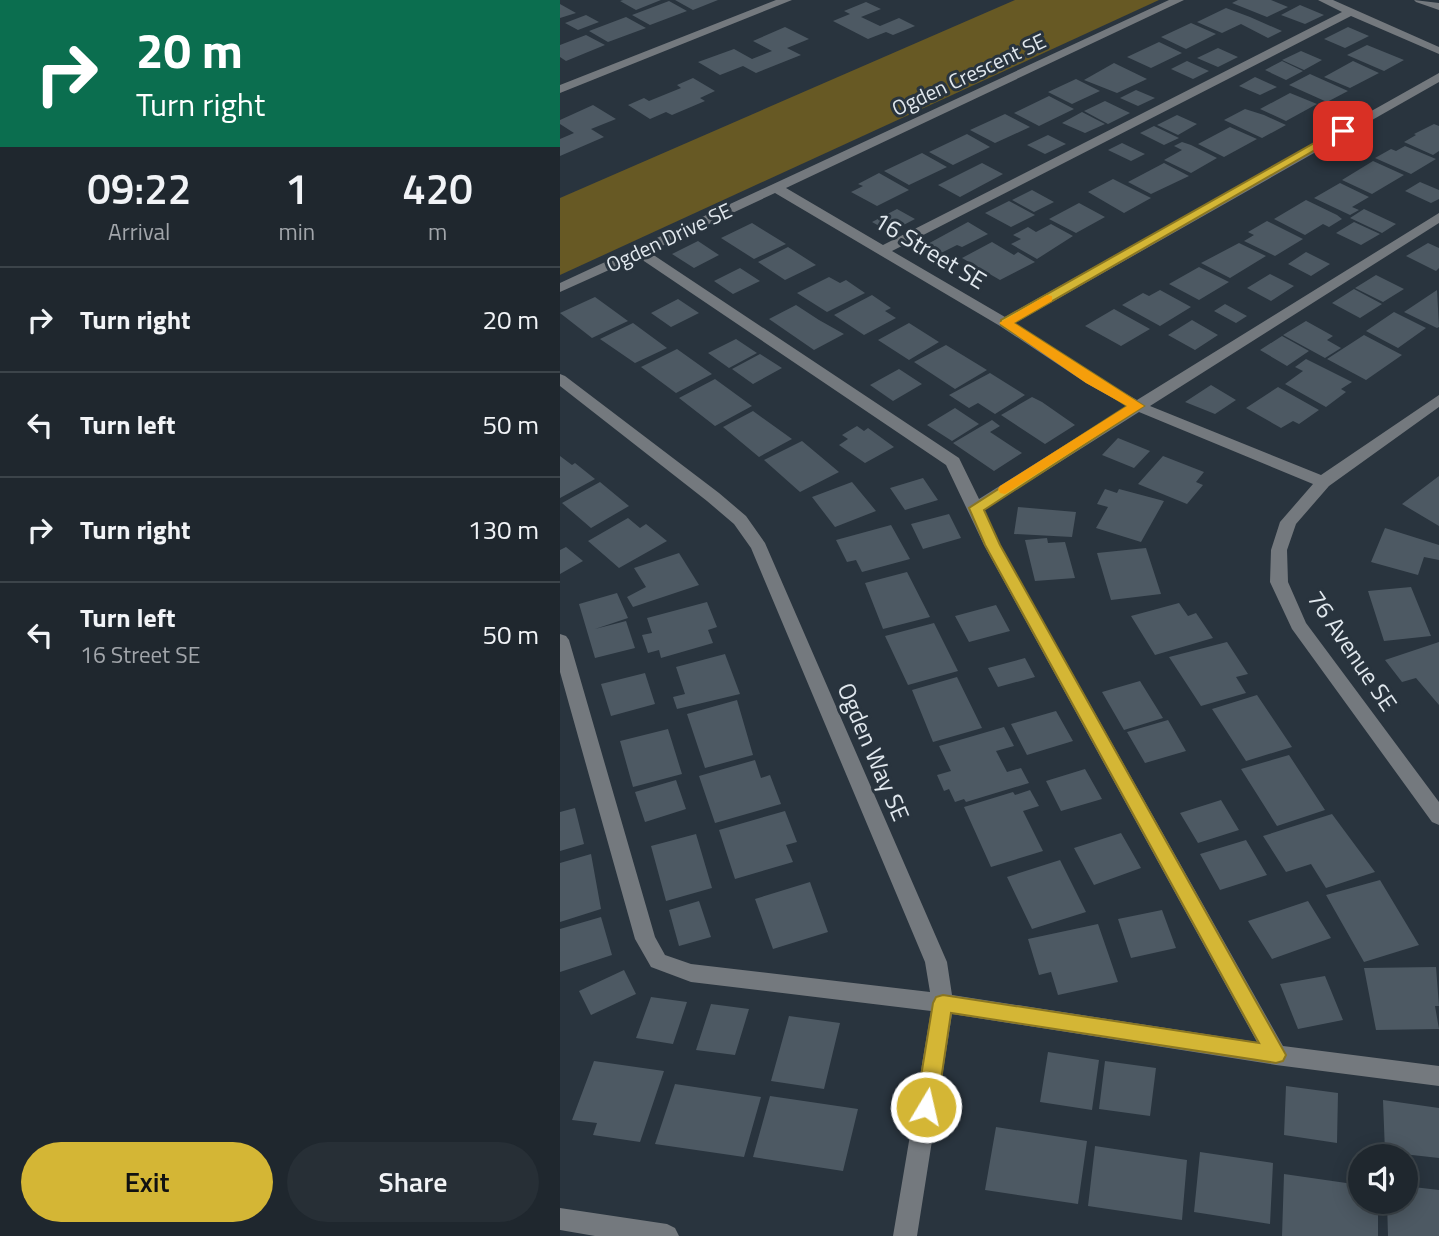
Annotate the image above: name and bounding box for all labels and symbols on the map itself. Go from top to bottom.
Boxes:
street label: Ogden Crescent SE [886,24,1051,124]
pin [1313,101,1373,161]
street label: Ogden Drive SE [600,194,737,280]
street label: 16 Street SE [867,202,994,298]
street label: 76 Avenue SE [1299,583,1407,718]
street label: Ogden Way SE [829,677,919,826]
position arrow [889,1070,963,1144]

